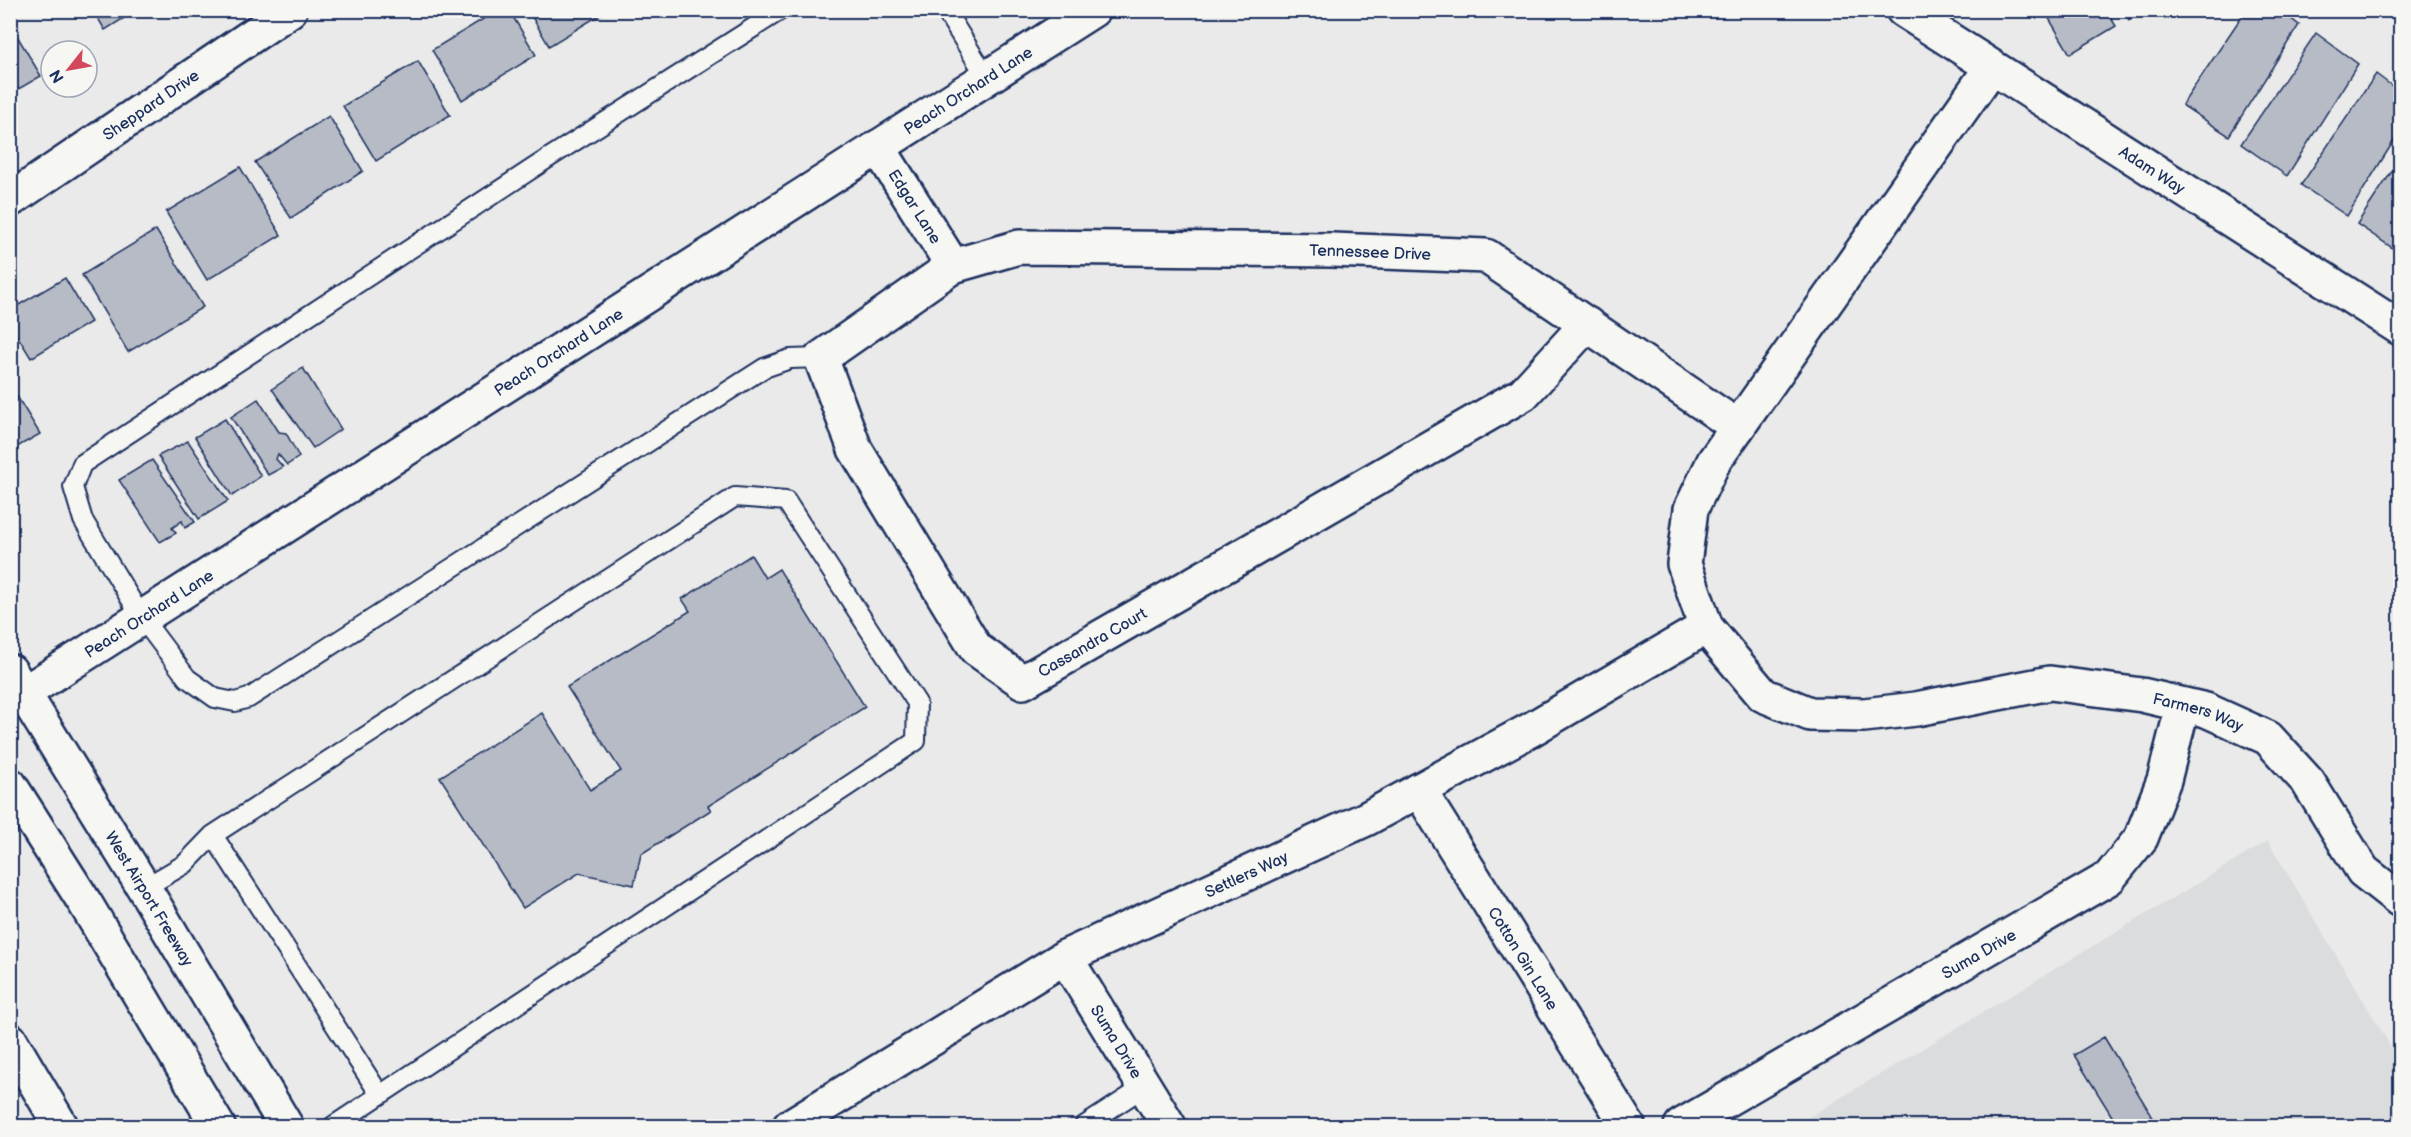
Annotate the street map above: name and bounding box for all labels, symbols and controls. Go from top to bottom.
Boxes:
north arrow [39,39,99,99]
street label: Peach Orchard Lane [901,43,1037,139]
text: N [46,66,69,86]
street label: Sheppard Drive [100,66,204,145]
street label: Adam Way [2115,143,2189,199]
street label: Edgar Lane [883,166,945,248]
street label: Tennessee Drive [1309,242,1432,265]
street label: Peach Orchard Lane [491,305,627,401]
street label: Peach Orchard Lane [82,566,218,663]
street label: Cassandra Court [1035,604,1151,682]
street label: Farmers Way [2151,690,2246,737]
street label: West Airport Freeway [100,828,197,971]
street label: Settlers Way [1202,848,1292,903]
street label: Cotton Gin Lane [1483,904,1562,1014]
street label: Suma Drive [1939,926,2020,984]
street label: Suma Drive [1086,1002,1146,1083]

